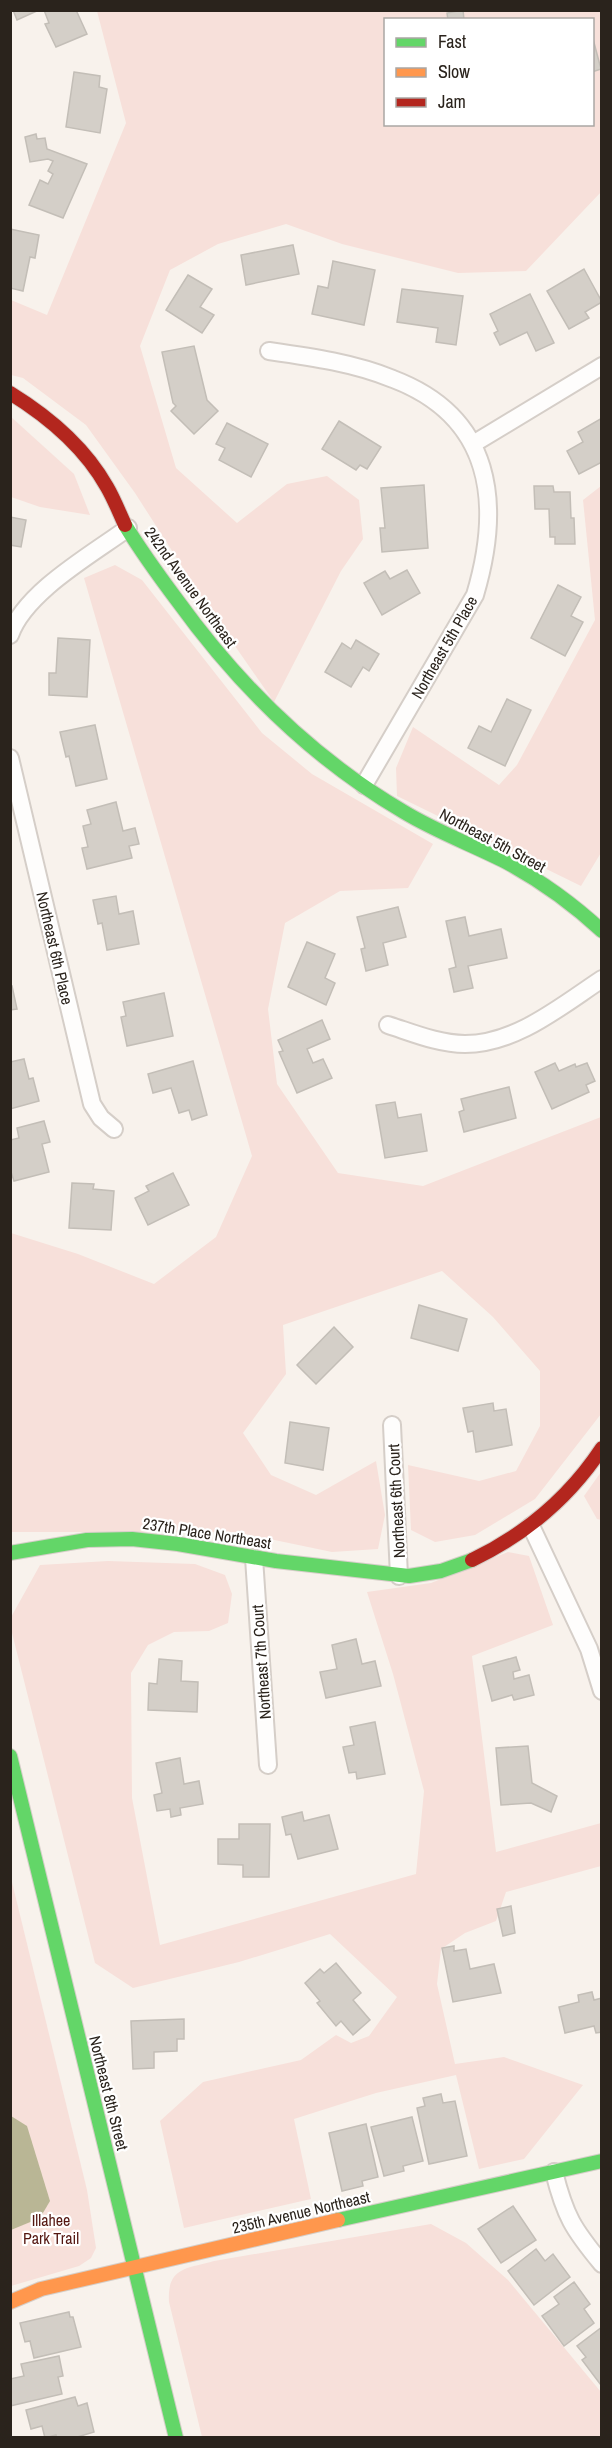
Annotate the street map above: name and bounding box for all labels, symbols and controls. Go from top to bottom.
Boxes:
legend [384,18,594,126]
text: Fast [438,29,466,54]
text: Slow [438,59,470,84]
text: Jam [438,89,466,114]
street label: 242nd Avenue Northeast [140,522,242,652]
street label: Northeast 5th Place [406,592,482,702]
street label: Northeast 5th Street [436,803,550,877]
street label: Northeast 6th Place [31,889,79,1007]
street label: Northeast 6th Court [382,1443,410,1559]
street label: 237th Place Northeast [141,1512,273,1554]
street label: Northeast 7th Court [246,1604,276,1720]
street label: Northeast 8th Street [84,2033,134,2153]
street label: 235th Avenue Northeast [230,2185,372,2239]
park label: Illahee Park Trail [23,2209,79,2249]

